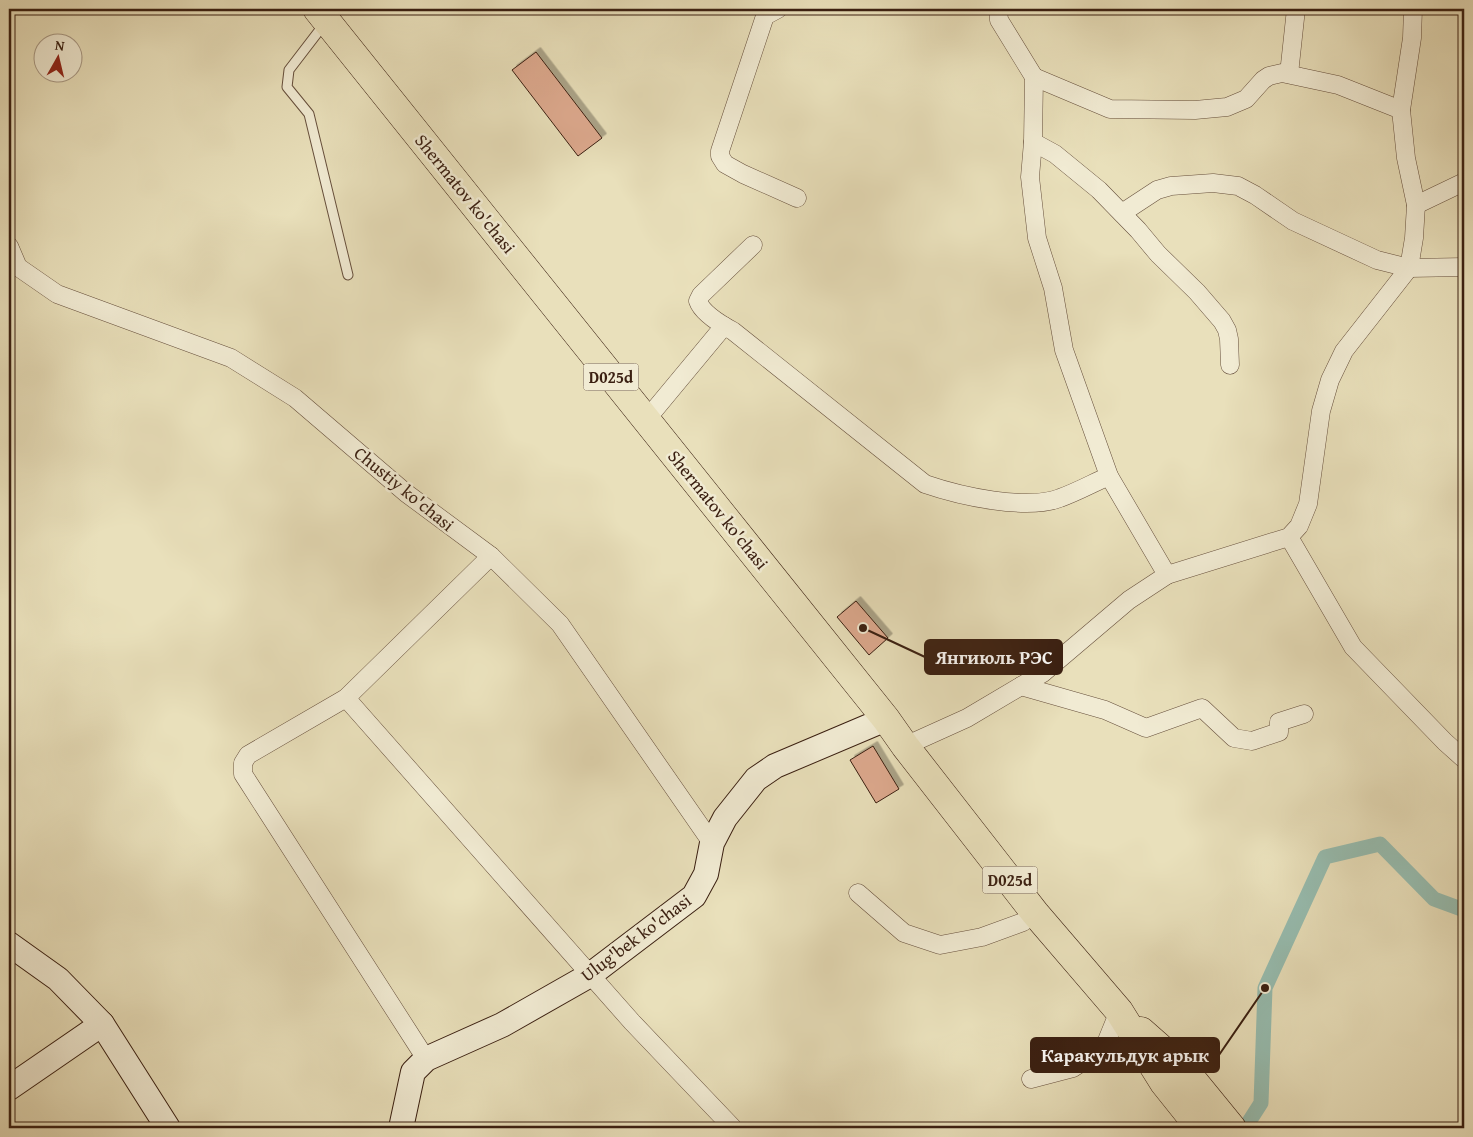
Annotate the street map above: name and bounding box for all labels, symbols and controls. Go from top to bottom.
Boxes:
north arrow [32,32,82,82]
text: N [54,35,66,56]
street label: Shermatov ko'chasi [409,128,522,259]
road number: D025d [584,364,638,391]
street label: Chustiy ko'chasi [348,440,460,538]
street label: Shermatov ko'chasi [662,444,775,575]
callout: Янгиюль РЭС [925,640,1062,674]
text: Янгиюль РЭС [934,643,1053,671]
road number: D025d [982,866,1038,894]
street label: Ulug'bek ko'chasi [575,887,697,988]
callout: Каракульдук арык [1031,1038,1219,1072]
text: Каракульдук арык [1041,1041,1209,1069]

